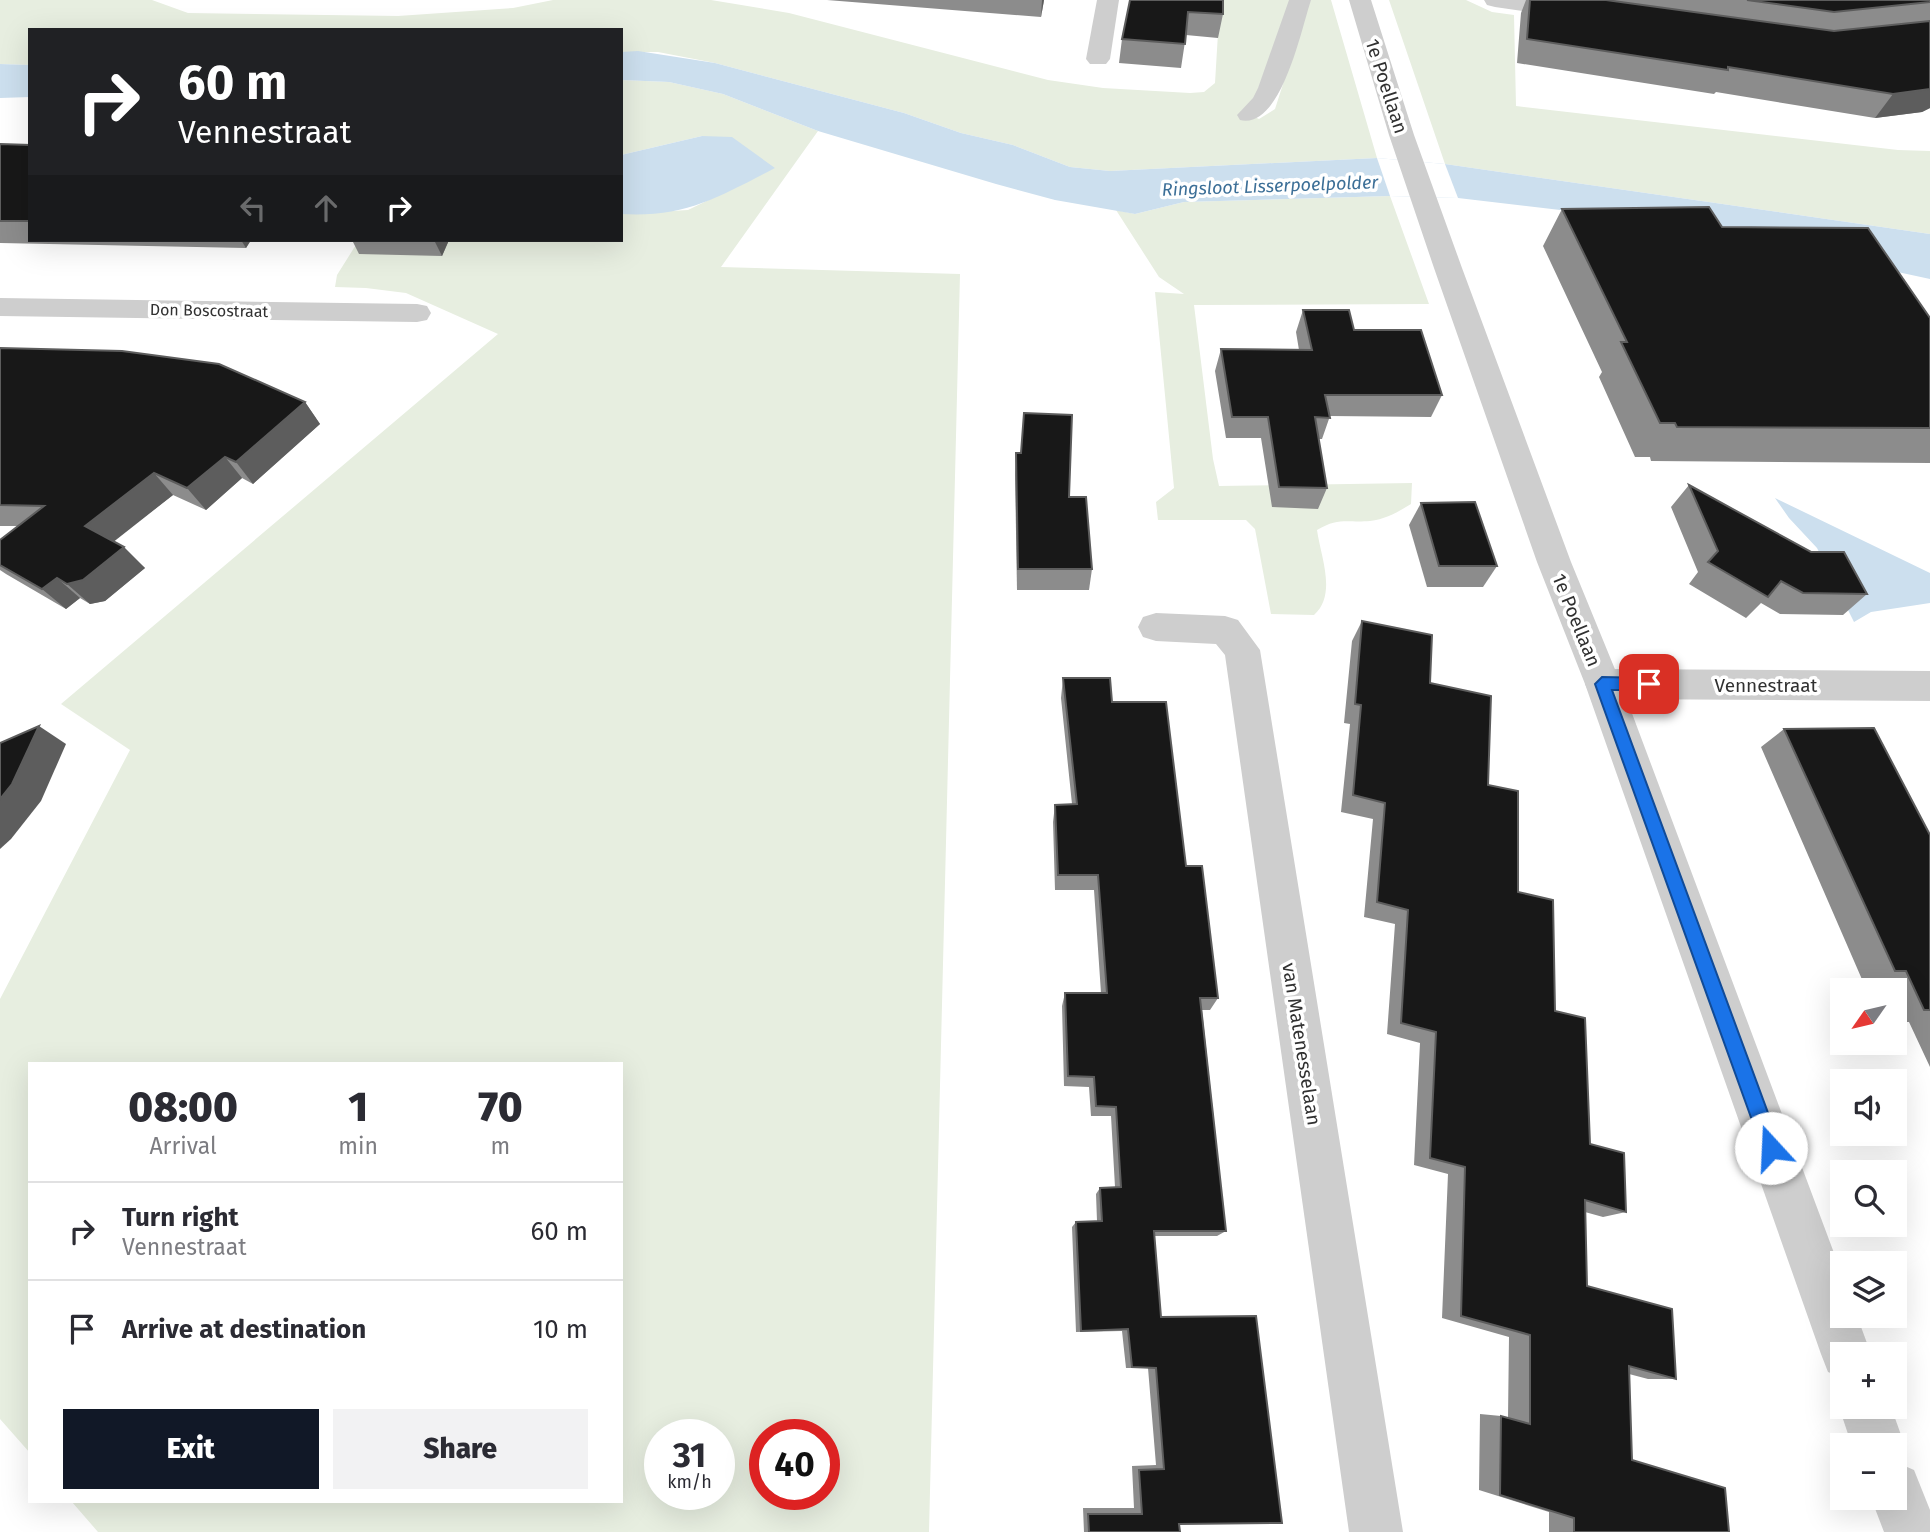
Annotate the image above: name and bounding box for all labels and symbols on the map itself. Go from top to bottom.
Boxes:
street label: 1e Poellaan [1360,36,1413,136]
water label: Ringsloot Lisserpoelpolder [1162,171,1380,201]
street label: Don Boscostraat [150,300,269,321]
street label: 1e Poellaan [1547,570,1606,670]
pin [1619,654,1679,714]
street label: Vennestraat [1715,674,1818,697]
street label: van Matenesselaan [1277,961,1326,1127]
north arrow [1830,978,1908,1055]
position arrow [1734,1111,1808,1185]
speed limit sign: 40 [749,1419,840,1510]

